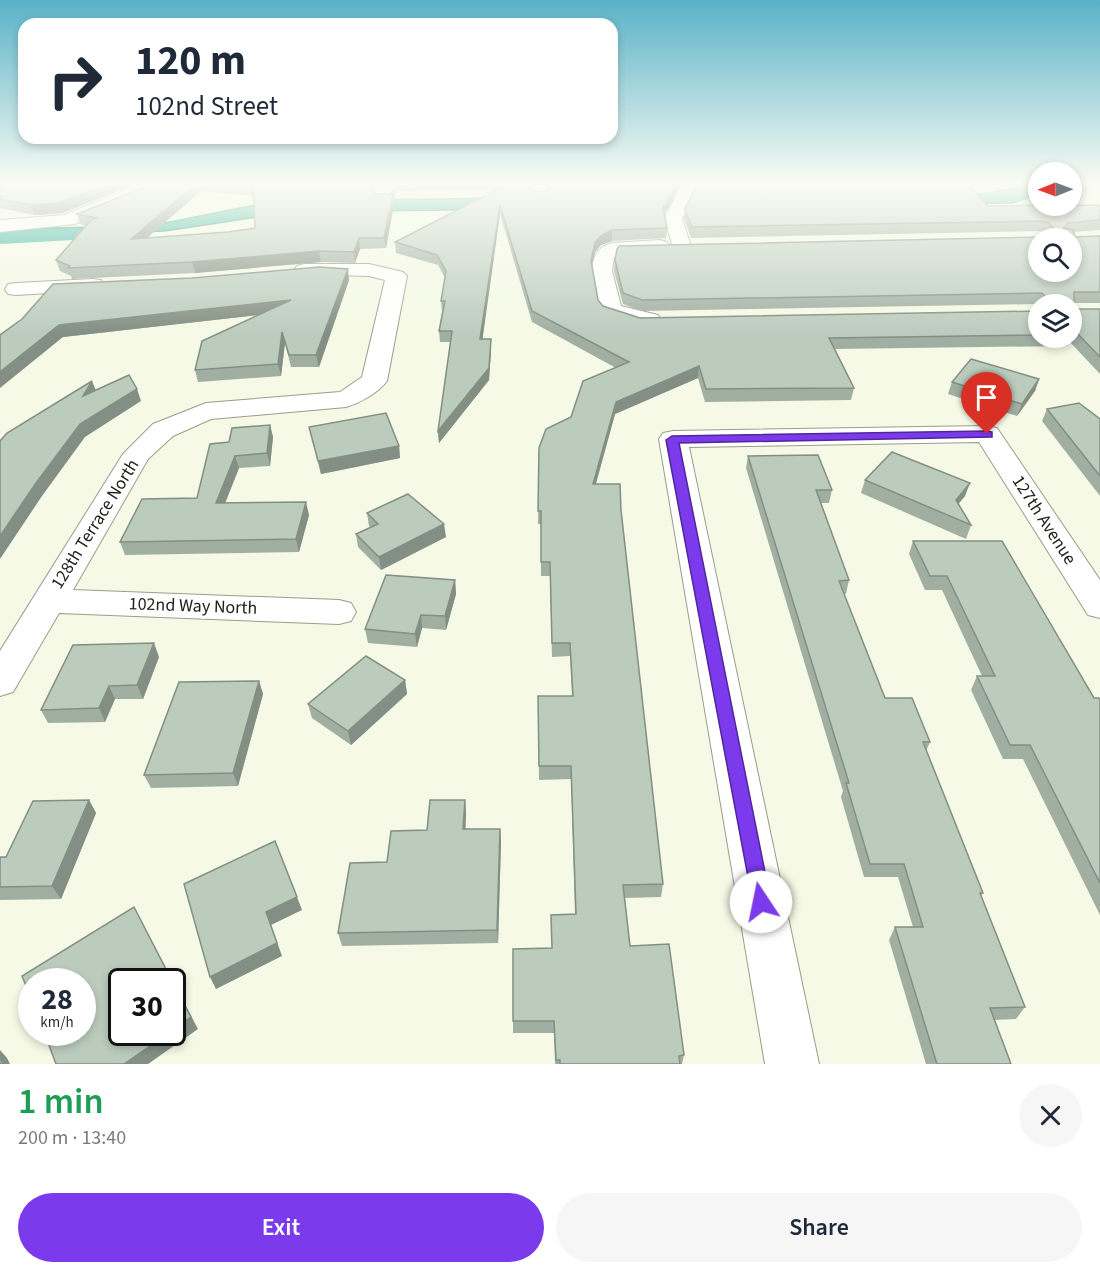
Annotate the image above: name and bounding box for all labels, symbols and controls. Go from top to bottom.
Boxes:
text: 120 m [135,31,246,91]
icon: right [36,42,114,120]
text: 102nd Street [135,87,278,126]
north arrow [1028,162,1082,216]
map controls [1028,162,1082,348]
button: search [1028,228,1082,282]
button: layers [1028,294,1082,348]
pin [961,372,1012,434]
icon: arrive [970,381,1003,414]
street label: 128th Terrace North [45,454,145,594]
street label: 127th Avenue [1006,471,1082,570]
street label: 102nd Way North [128,591,258,621]
position arrow [729,870,793,934]
speed limit sign: 30 [108,968,186,1046]
text: 28 [41,978,73,1021]
text: km/h [40,1012,74,1033]
text: 1 min [18,1076,104,1127]
button: close [1019,1084,1082,1147]
text: 200 m · 13:40 [18,1124,126,1152]
button: Exit [18,1193,544,1262]
button: Share [556,1193,1082,1262]

